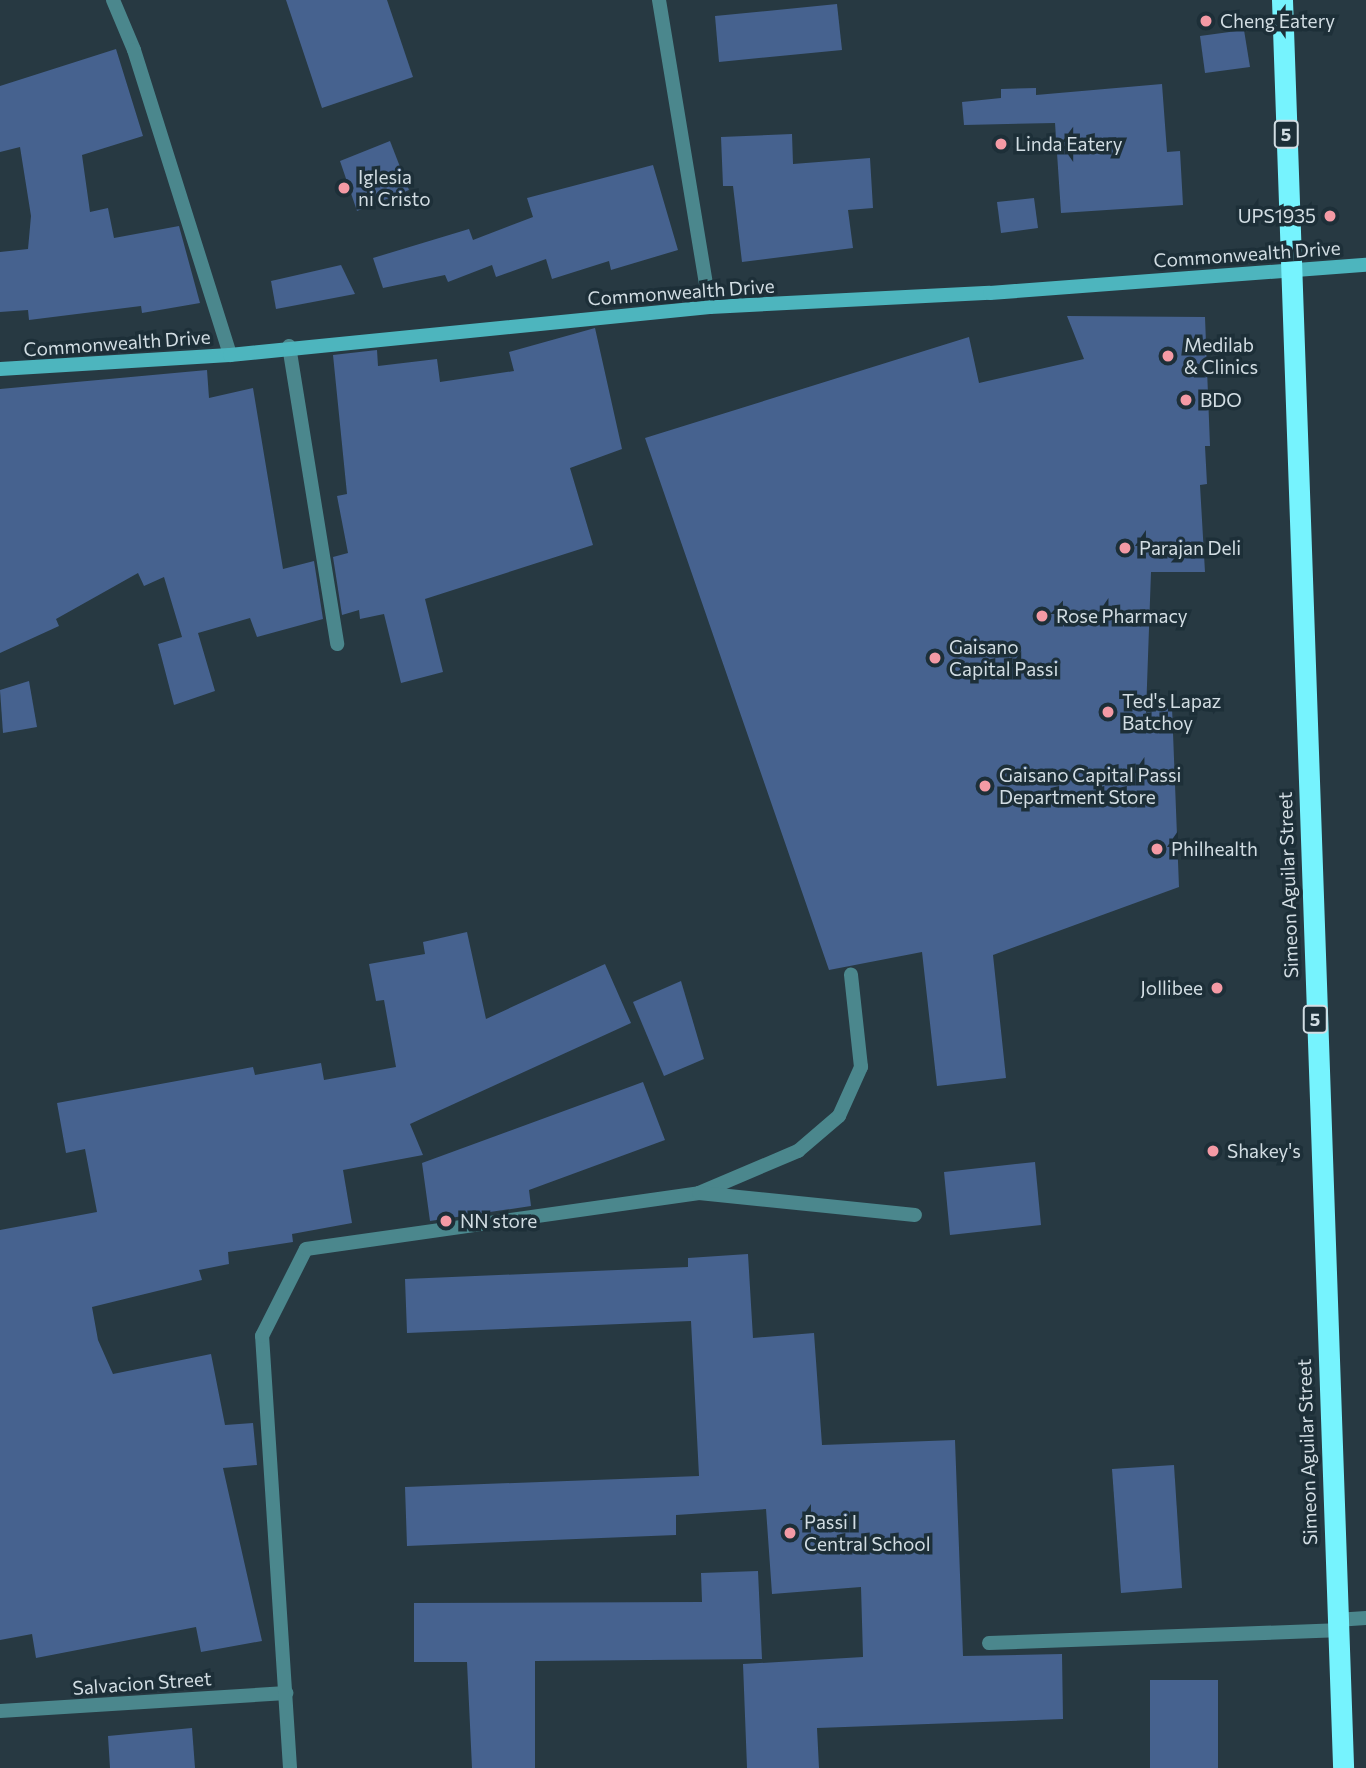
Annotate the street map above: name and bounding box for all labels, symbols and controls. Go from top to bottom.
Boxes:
place label: Cheng Eatery [1220,10,1335,32]
marker: Cheng Eatery [1198,13,1214,29]
road number: 5 [1274,119,1298,148]
place label: Linda Eatery [1015,133,1123,155]
marker: Linda Eatery [993,136,1009,152]
place label: Iglesia ni Cristo [358,166,430,210]
marker: Iglesia ni Cristo [336,180,352,196]
place label: UPS1935 [1238,205,1316,227]
marker: UPS1935 [1322,208,1338,224]
street label: Commonwealth Drive [1153,236,1341,272]
street label: Commonwealth Drive [587,274,775,310]
street label: Commonwealth Drive [23,325,211,361]
place label: Medilab & Clinics [1184,334,1258,378]
marker: Medilab & Clinics [1158,346,1178,366]
place label: BDO [1200,389,1242,411]
marker: BDO [1178,392,1194,408]
place label: Parajan Deli [1139,537,1241,559]
marker: Parajan Deli [1117,540,1133,556]
place label: Rose Pharmacy [1056,605,1188,627]
marker: Rose Pharmacy [1034,608,1050,624]
place label: Gaisano Capital Passi [949,636,1058,680]
marker: Gaisano Capital Passi [927,650,943,666]
place label: Ted's Lapaz Batchoy [1122,690,1221,734]
marker: Ted's Lapaz Batchoy [1100,704,1116,720]
place label: Gaisano Capital Passi Department Store [999,764,1181,808]
marker: Gaisano Capital Passi Department Store [977,778,993,794]
street label: Simeon Aguilar Street [1273,791,1303,979]
place label: Philhealth [1171,838,1258,860]
marker: Philhealth [1149,841,1165,857]
place label: Jollibee [1140,977,1203,999]
marker: Jollibee [1209,980,1225,996]
road number: 5 [1303,1004,1327,1034]
place label: Shakey's [1227,1140,1301,1162]
marker: Shakey's [1205,1143,1221,1159]
place label: NN store [460,1210,537,1232]
marker: NN store [438,1213,454,1229]
street label: Simeon Aguilar Street [1292,1358,1322,1546]
place label: Passi I Central School [804,1511,930,1555]
marker: Passi I Central School [782,1525,798,1541]
street label: Salvacion Street [72,1667,212,1699]

